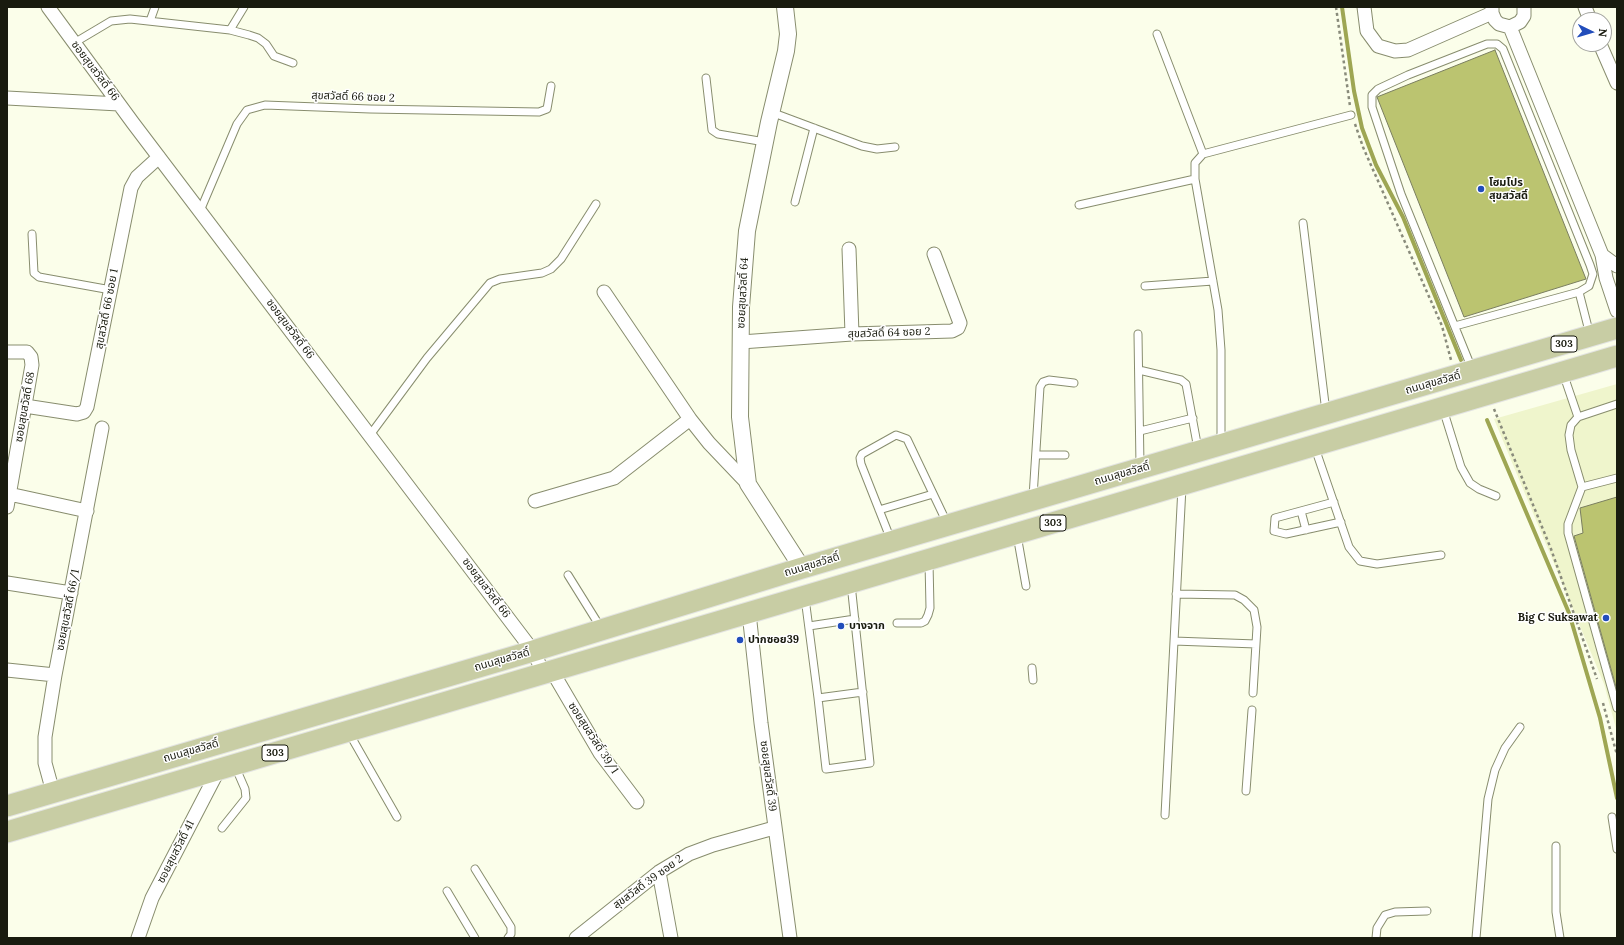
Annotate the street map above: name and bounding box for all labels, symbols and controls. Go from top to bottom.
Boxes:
north arrow [1572,12,1612,52]
text: N [1596,28,1610,38]
street label: ซอยสุขสวัสดิ์ 66 [68,38,122,104]
street label: สุขสวัสดิ์ 66 ซอย 2 [311,89,395,105]
place label: โฮมโปร สุขสวัสดิ์ [1489,176,1528,202]
marker: โฮมโปร สุขสวัสดิ์ [1476,184,1486,194]
street label: ซอยสุขสวัสดิ์ 64 [735,257,751,329]
street label: สุขสวัสดิ์ 66 ซอย 1 [93,268,121,350]
street label: ซอยสุขสวัสดิ์ 66 [263,296,317,362]
street label: สุขสวัสดิ์ 64 ซอย 2 [847,325,931,341]
road number: 303 [1551,336,1577,352]
street label: ถนนสุขสวัสดิ์ [1404,369,1462,397]
street label: ซอยสุขสวัสดิ์ 68 [12,371,38,443]
street label: ถนนสุขสวัสดิ์ [1093,460,1151,488]
road number: 303 [1040,515,1066,531]
street label: ถนนสุขสวัสดิ์ [783,550,841,580]
street label: ซอยสุขสวัสดิ์ 66 [459,555,513,621]
street label: ซอยสุขสวัสดิ์ 66/1 [54,568,82,652]
place label: Big C Suksawat [1518,611,1598,625]
marker: Big C Suksawat [1601,613,1611,623]
place label: บางจาก [849,619,885,633]
marker: บางจาก [836,621,846,631]
place label: ปากซอย39 [748,633,799,647]
marker: ปากซอย39 [735,635,745,645]
street label: ถนนสุขสวัสดิ์ [473,646,531,674]
street label: ซอยสุขสวัสดิ์ 39/1 [565,700,621,776]
street label: ถนนสุขสวัสดิ์ [162,737,220,765]
street label: ซอยสุขสวัสดิ์ 39 [757,740,779,812]
road number: 303 [262,745,288,761]
street label: ซอยสุขสวัสดิ์ 41 [154,818,198,886]
street label: สุขสวัสดิ์ 39 ซอย 2 [610,852,686,912]

